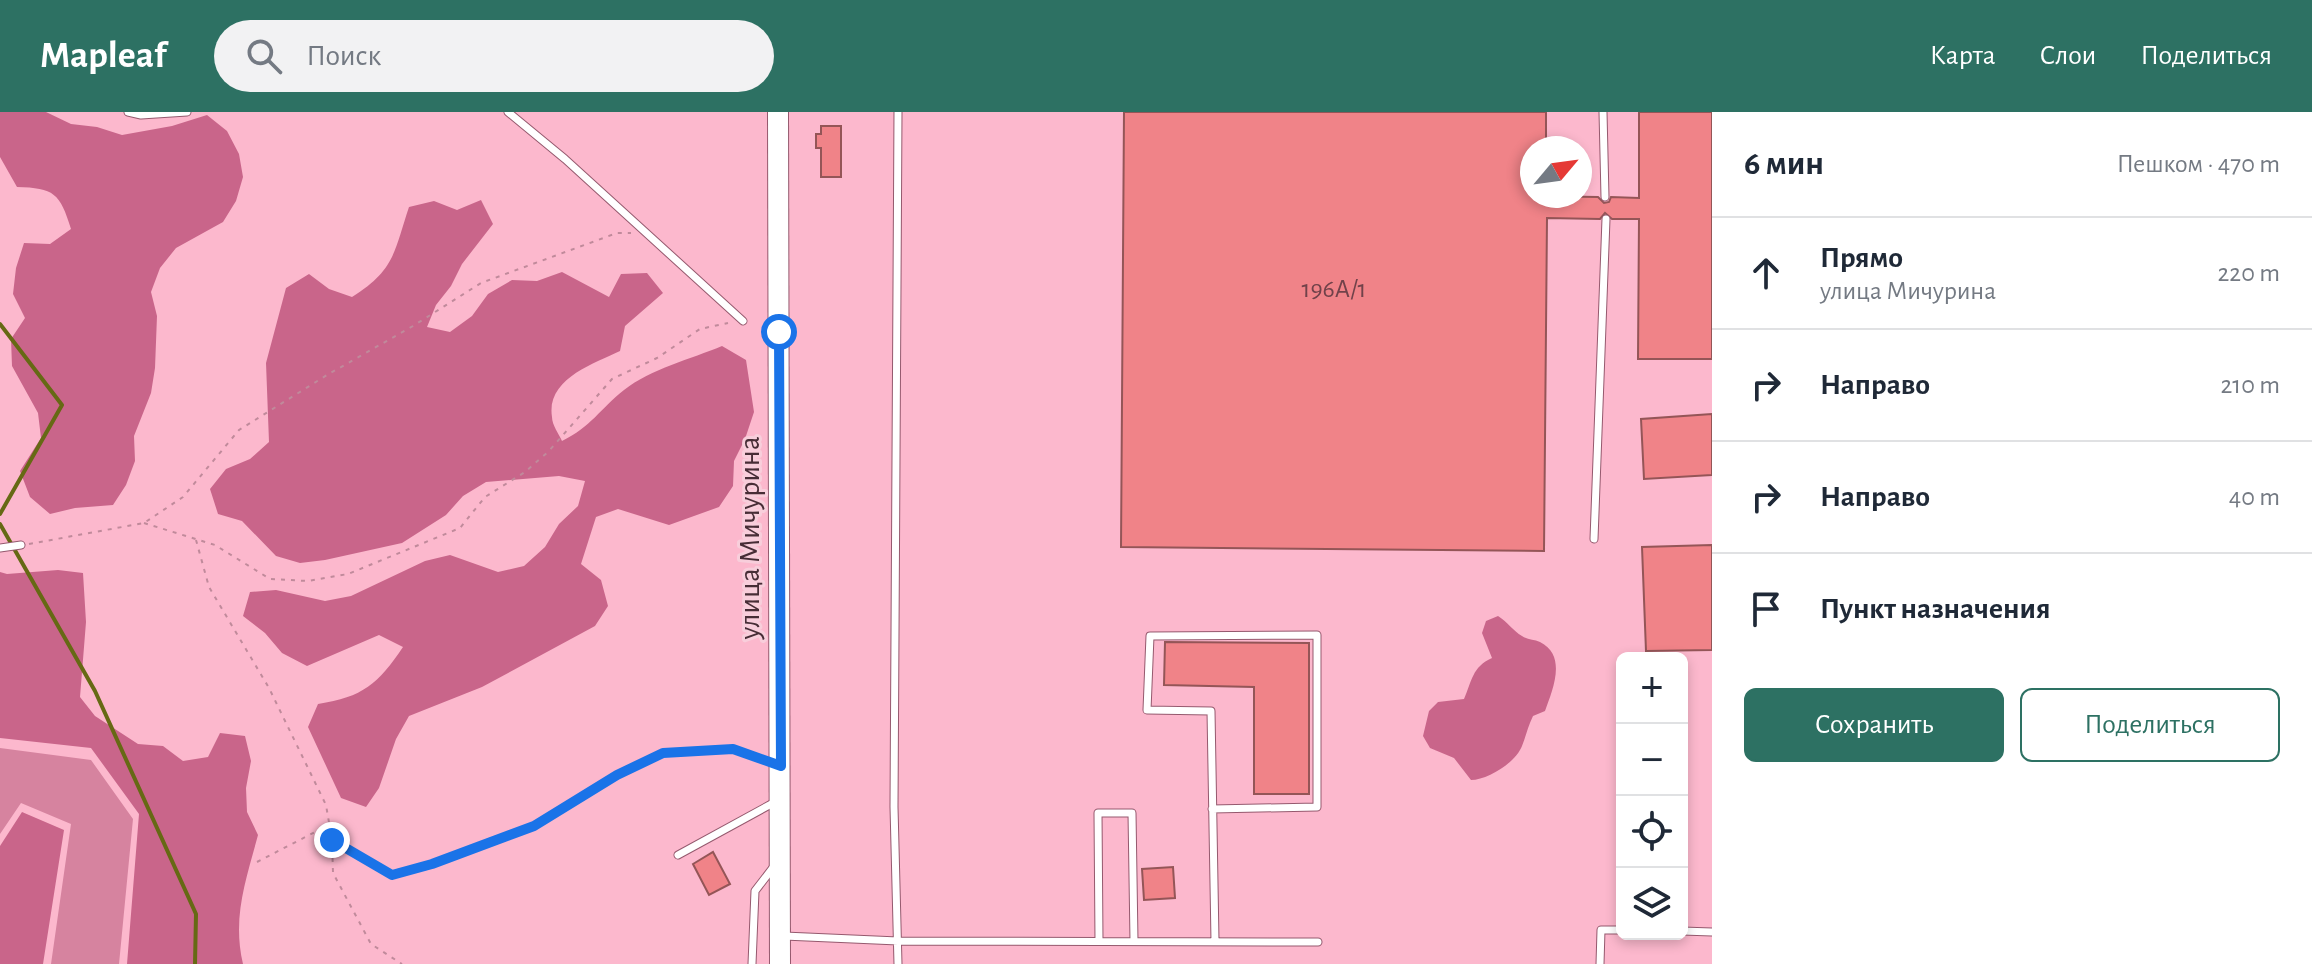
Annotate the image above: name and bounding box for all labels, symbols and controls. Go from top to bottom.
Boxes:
search box [214,20,774,92]
icon: search [242,34,286,78]
text: Mapleaf [40,37,166,75]
text: Поиск [306,41,381,71]
text: Карта [1930,42,1996,70]
text: Слои [2040,42,2096,70]
text: Поделиться [2140,42,2272,70]
north arrow [1520,136,1592,208]
text: 6 мин [1744,147,1824,181]
text: Пешком · 470 m [2117,151,2280,177]
text: Прямо [1820,243,1903,273]
icon: ahead [1744,251,1788,295]
text: 220 m [2218,260,2280,286]
house number: 196А/1 [1301,276,1367,302]
text: улица Мичурина [1820,278,1996,304]
route start [761,314,797,350]
icon: right [1744,363,1788,407]
text: Направо [1820,370,1930,400]
text: 210 m [2220,372,2280,398]
street label: улица Мичурина [735,436,765,641]
icon: right [1744,475,1788,519]
text: Направо [1820,482,1930,512]
text: 40 m [2229,484,2280,510]
icon: arrive [1744,587,1788,631]
text: Пункт назначения [1820,594,2051,624]
map controls [1616,652,1688,940]
button: + [1616,652,1688,724]
button: Сохранить [1744,688,2004,762]
button: Поделиться [2020,688,2280,762]
button: − [1616,724,1688,796]
button: locate [1616,796,1688,868]
route end [314,822,350,858]
button: layers [1616,868,1688,940]

